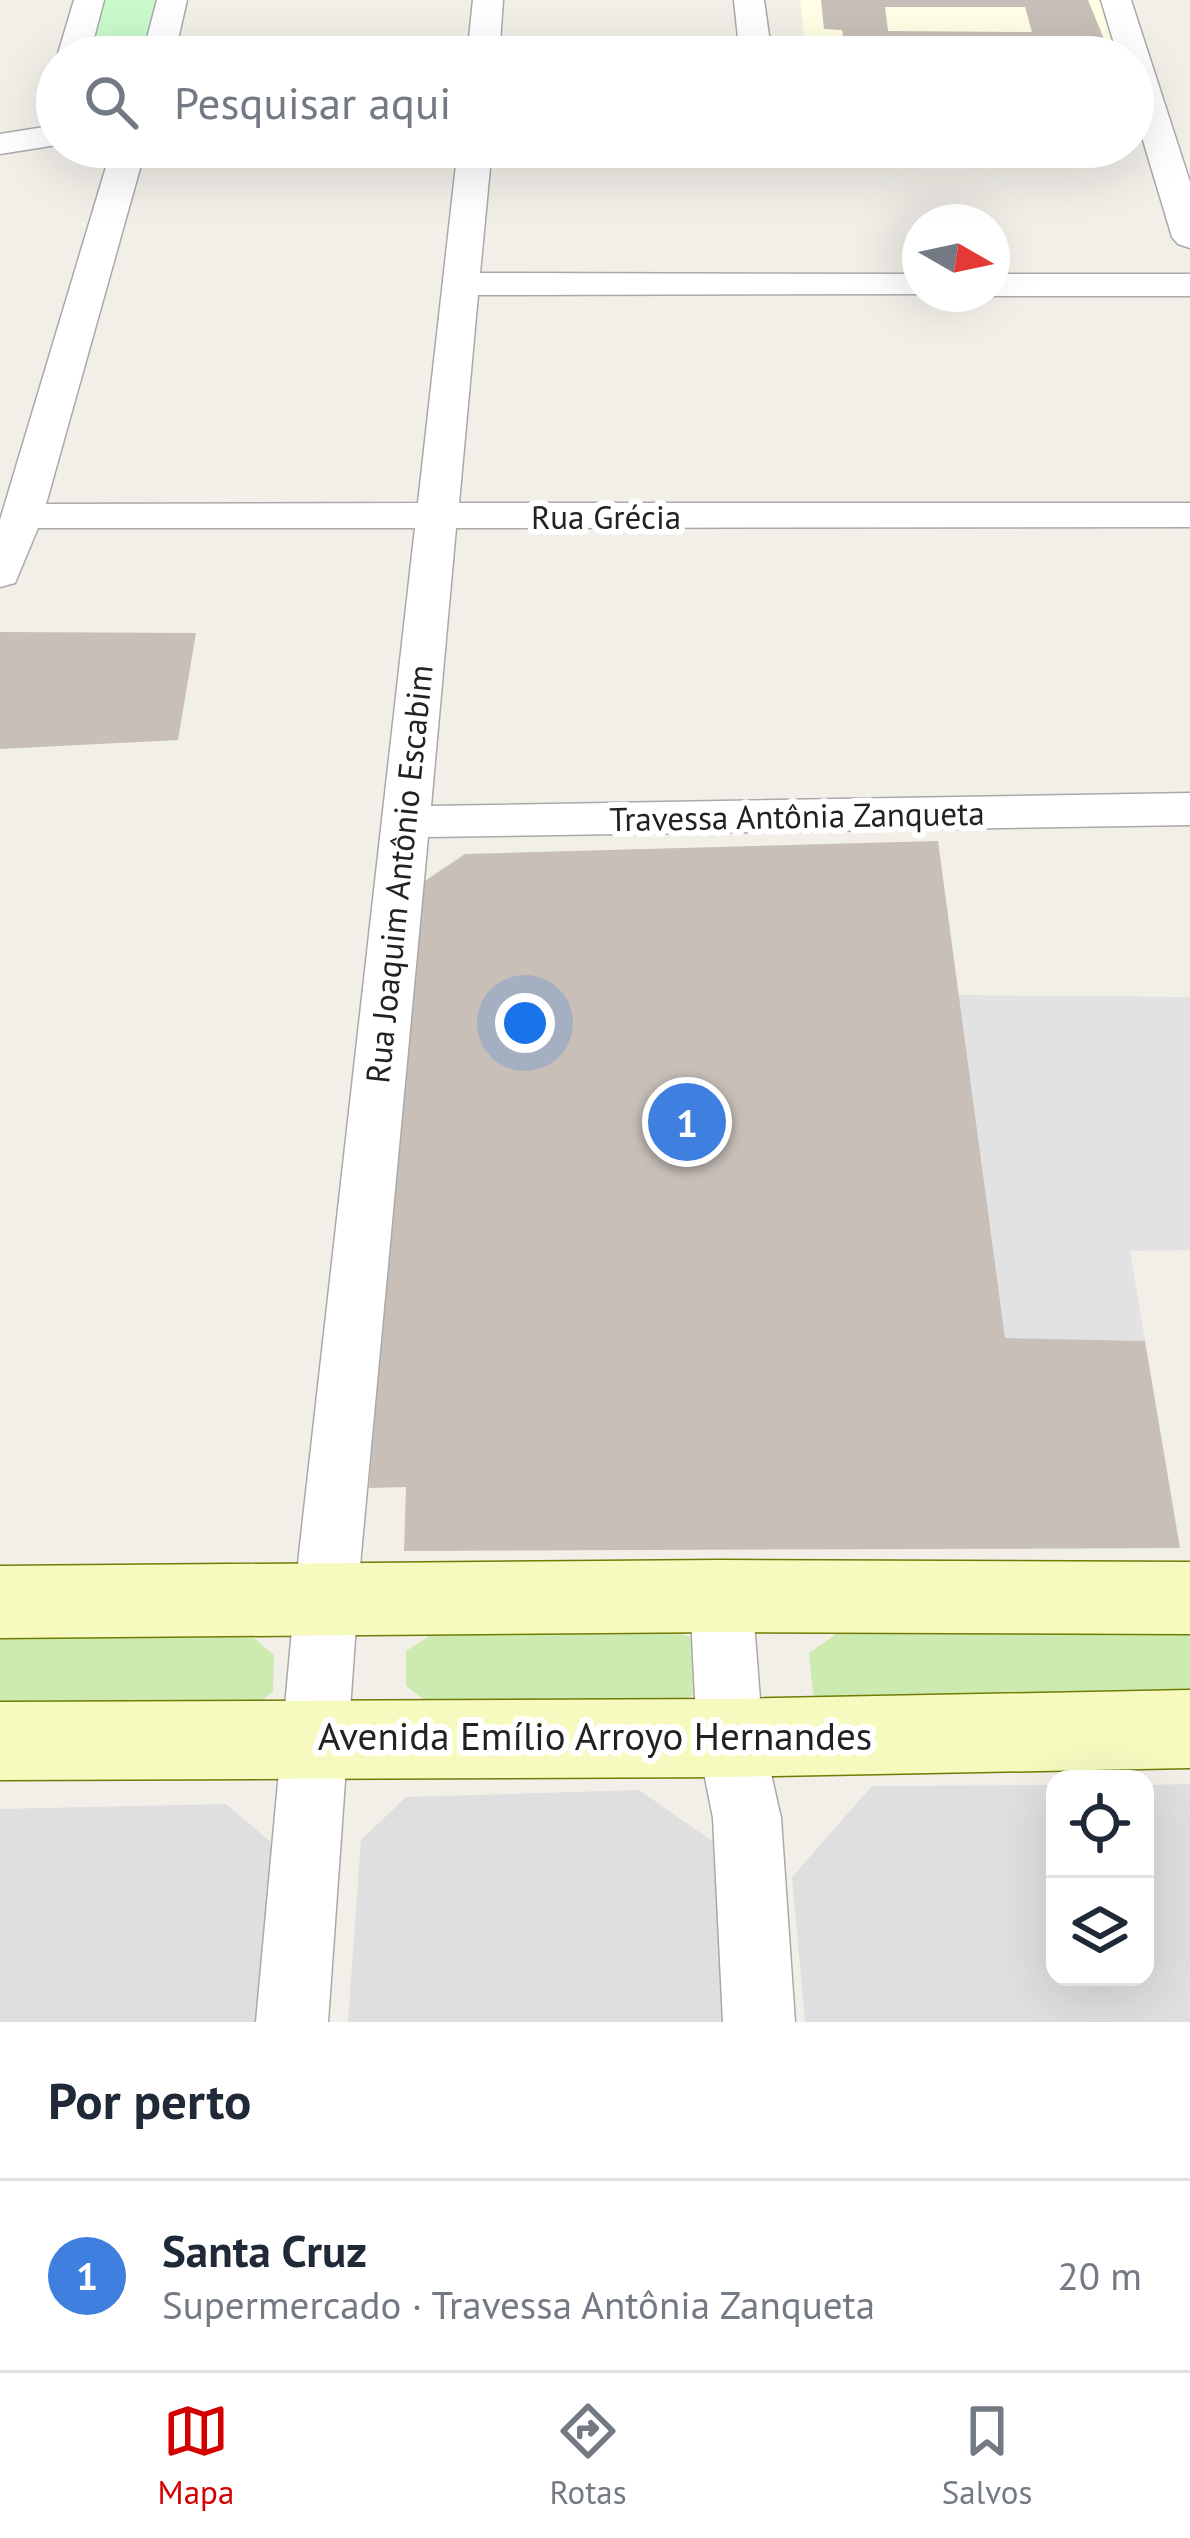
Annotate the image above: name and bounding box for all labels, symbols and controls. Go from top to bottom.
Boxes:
search box [36,36,1154,168]
icon: search [78,69,144,135]
text: Pesquisar aqui [174,73,451,131]
north arrow [902,204,1010,312]
street label: Rua Grécia [531,495,681,538]
street label: Rua Joaquim Antônio Escabim [355,663,442,1085]
street label: Travessa Antônia Zanqueta [609,791,985,840]
your location [495,993,555,1053]
pin: 1 [648,1077,726,1167]
street label: Avenida Emílio Arroyo Hernandes [318,1710,872,1761]
map controls [1046,1770,1154,1986]
button: locate [1046,1770,1154,1878]
button: layers [1046,1878,1154,1986]
text: Por perto [48,2067,251,2133]
text: Santa Cruz [162,2221,367,2279]
text: 1 [76,2250,98,2301]
text: 20 m [1057,2250,1142,2301]
text: Supermercado · Travessa Antônia Zanqueta [162,2279,875,2330]
tab: Mapa [158,2398,234,2513]
tab: Rotas [549,2398,627,2513]
tab: Salvos [942,2398,1032,2513]

